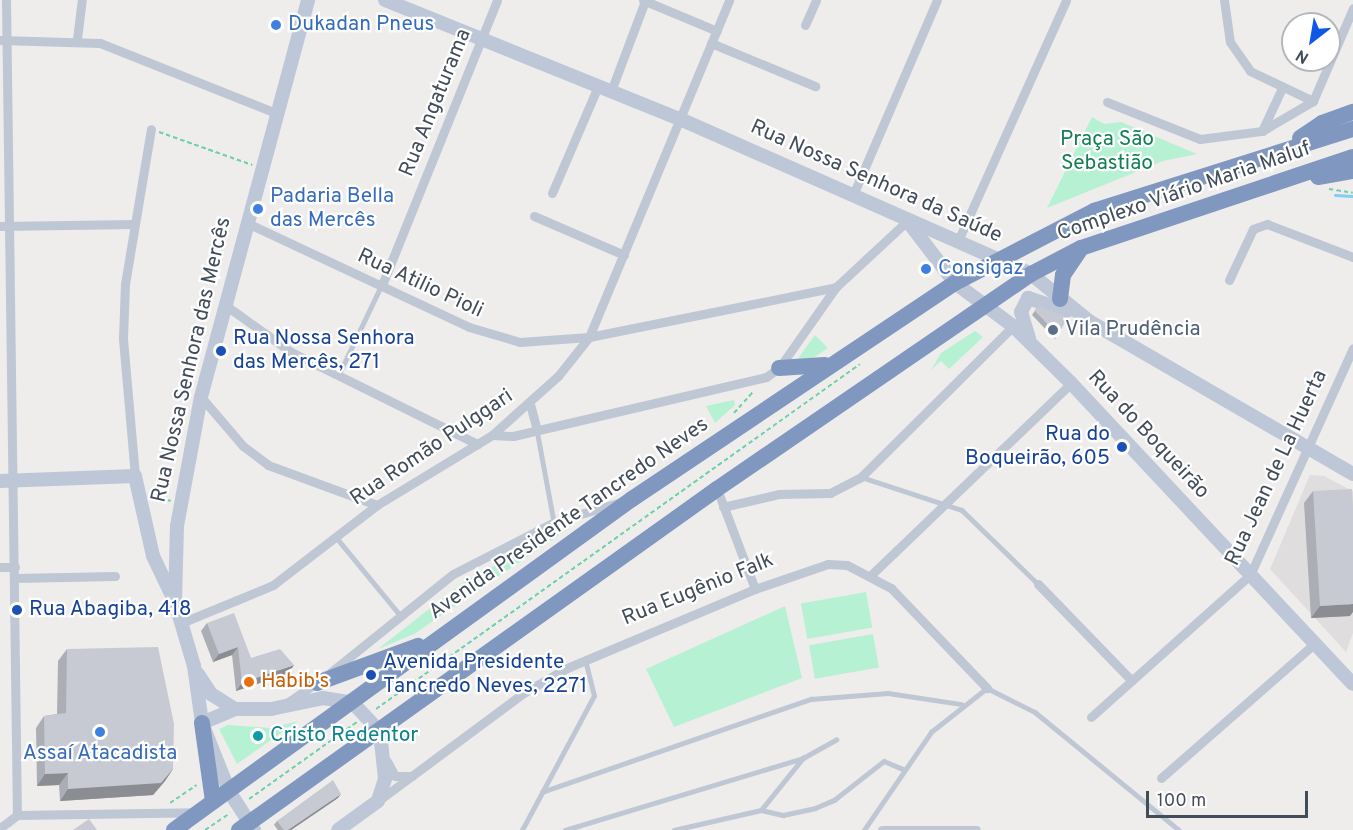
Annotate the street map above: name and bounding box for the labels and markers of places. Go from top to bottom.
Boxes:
place label: Dukadan Pneus [288,12,434,38]
marker: Dukadan Pneus [269,18,283,32]
place label: Padaria Bella das Mercês [270,184,394,234]
marker: Padaria Bella das Mercês [251,202,265,216]
place label: Consigaz [938,256,1024,282]
marker: Consigaz [919,262,933,276]
place label: Vila Prudência [1065,317,1201,343]
marker: Vila Prudência [1046,323,1060,337]
place label: Rua Nossa Senhora das Mercês, 271 [233,326,415,376]
marker: Rua Nossa Senhora das Mercês, 271 [214,344,228,358]
place label: Rua do Boqueirão, 605 [965,422,1110,472]
marker: Rua do Boqueirão, 605 [1115,440,1129,454]
place label: Rua Abagiba, 418 [29,597,192,623]
marker: Rua Abagiba, 418 [10,603,24,617]
place label: Avenida Presidente Tancredo Neves, 2271 [383,650,587,700]
marker: Avenida Presidente Tancredo Neves, 2271 [364,668,378,682]
place label: Habib's [261,669,329,695]
marker: Habib's [242,675,256,689]
place label: Cristo Redentor [270,723,418,749]
marker: Assaí Atacadista [93,725,107,739]
marker: Cristo Redentor [251,729,265,743]
place label: Assaí Atacadista [22,741,178,767]

